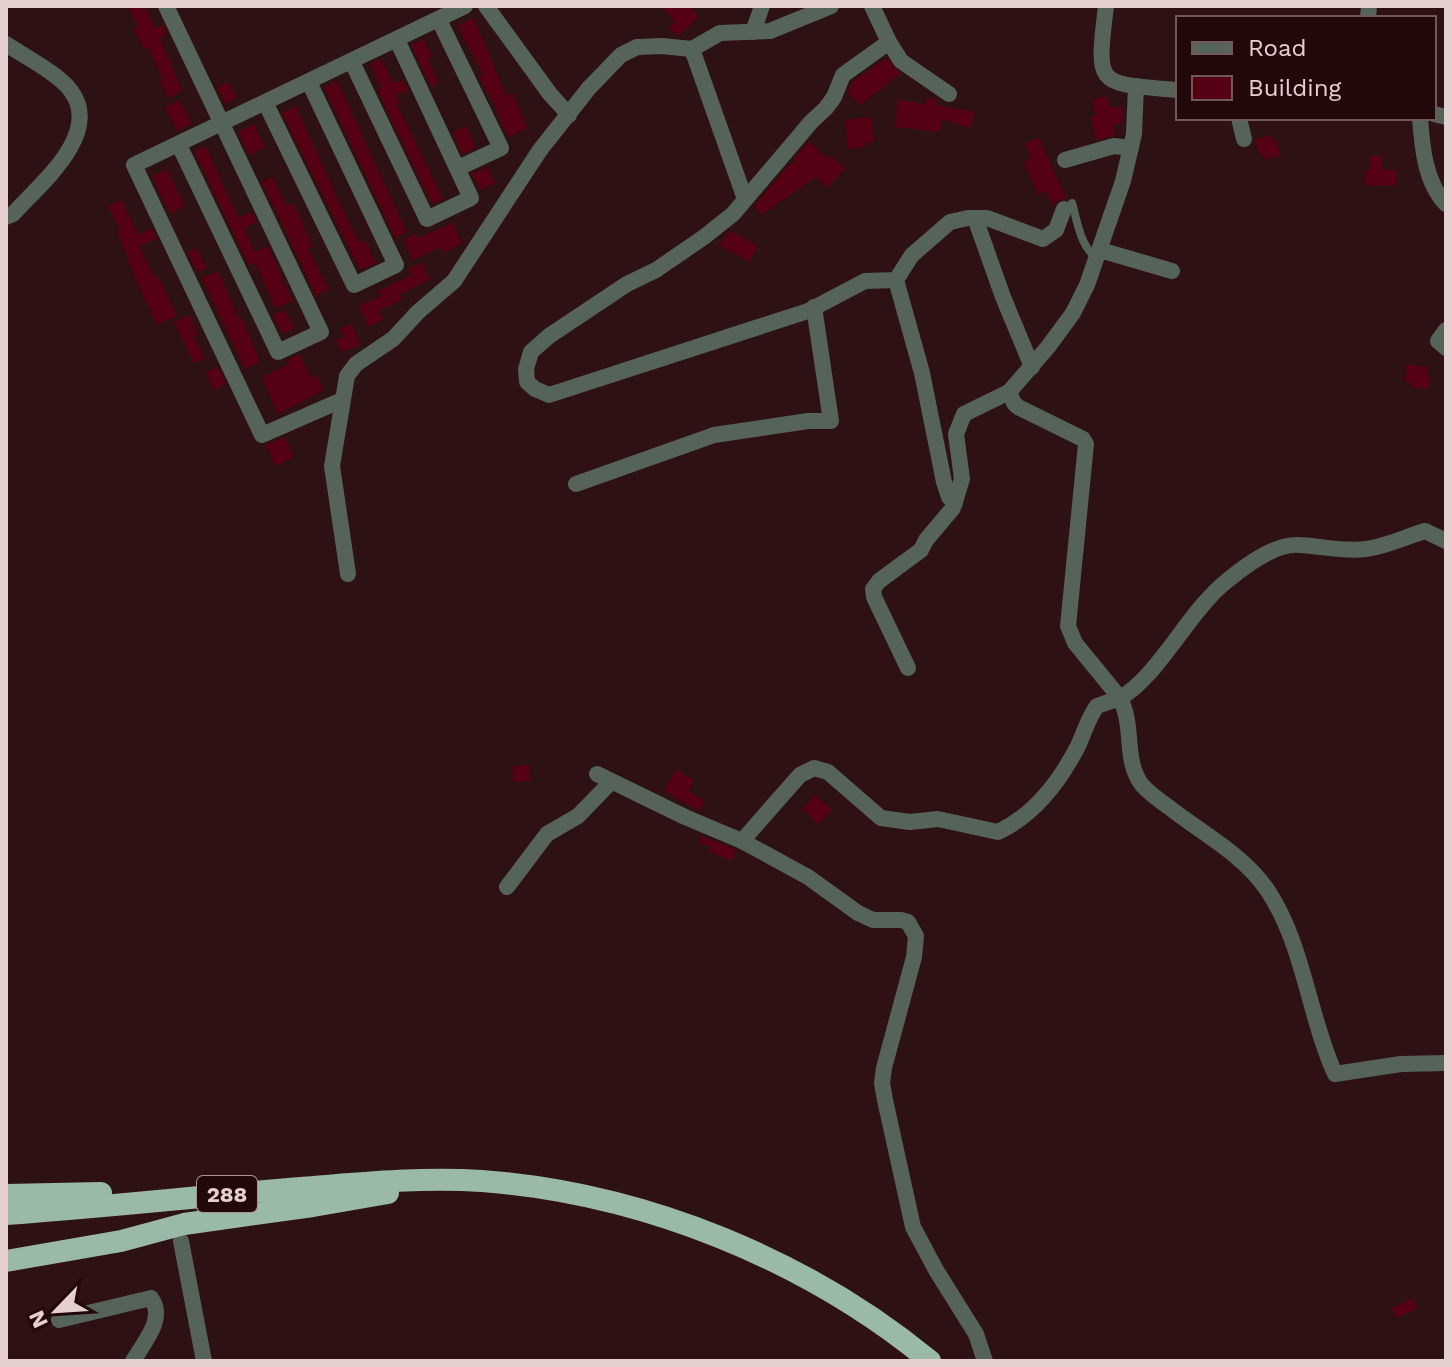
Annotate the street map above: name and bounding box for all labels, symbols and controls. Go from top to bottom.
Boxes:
legend [1176,16,1436,120]
text: Road [1248,34,1307,62]
text: Building [1248,74,1341,102]
road number: 288 [197,1176,257,1212]
north arrow [16,1271,96,1351]
text: N [24,1307,53,1332]

